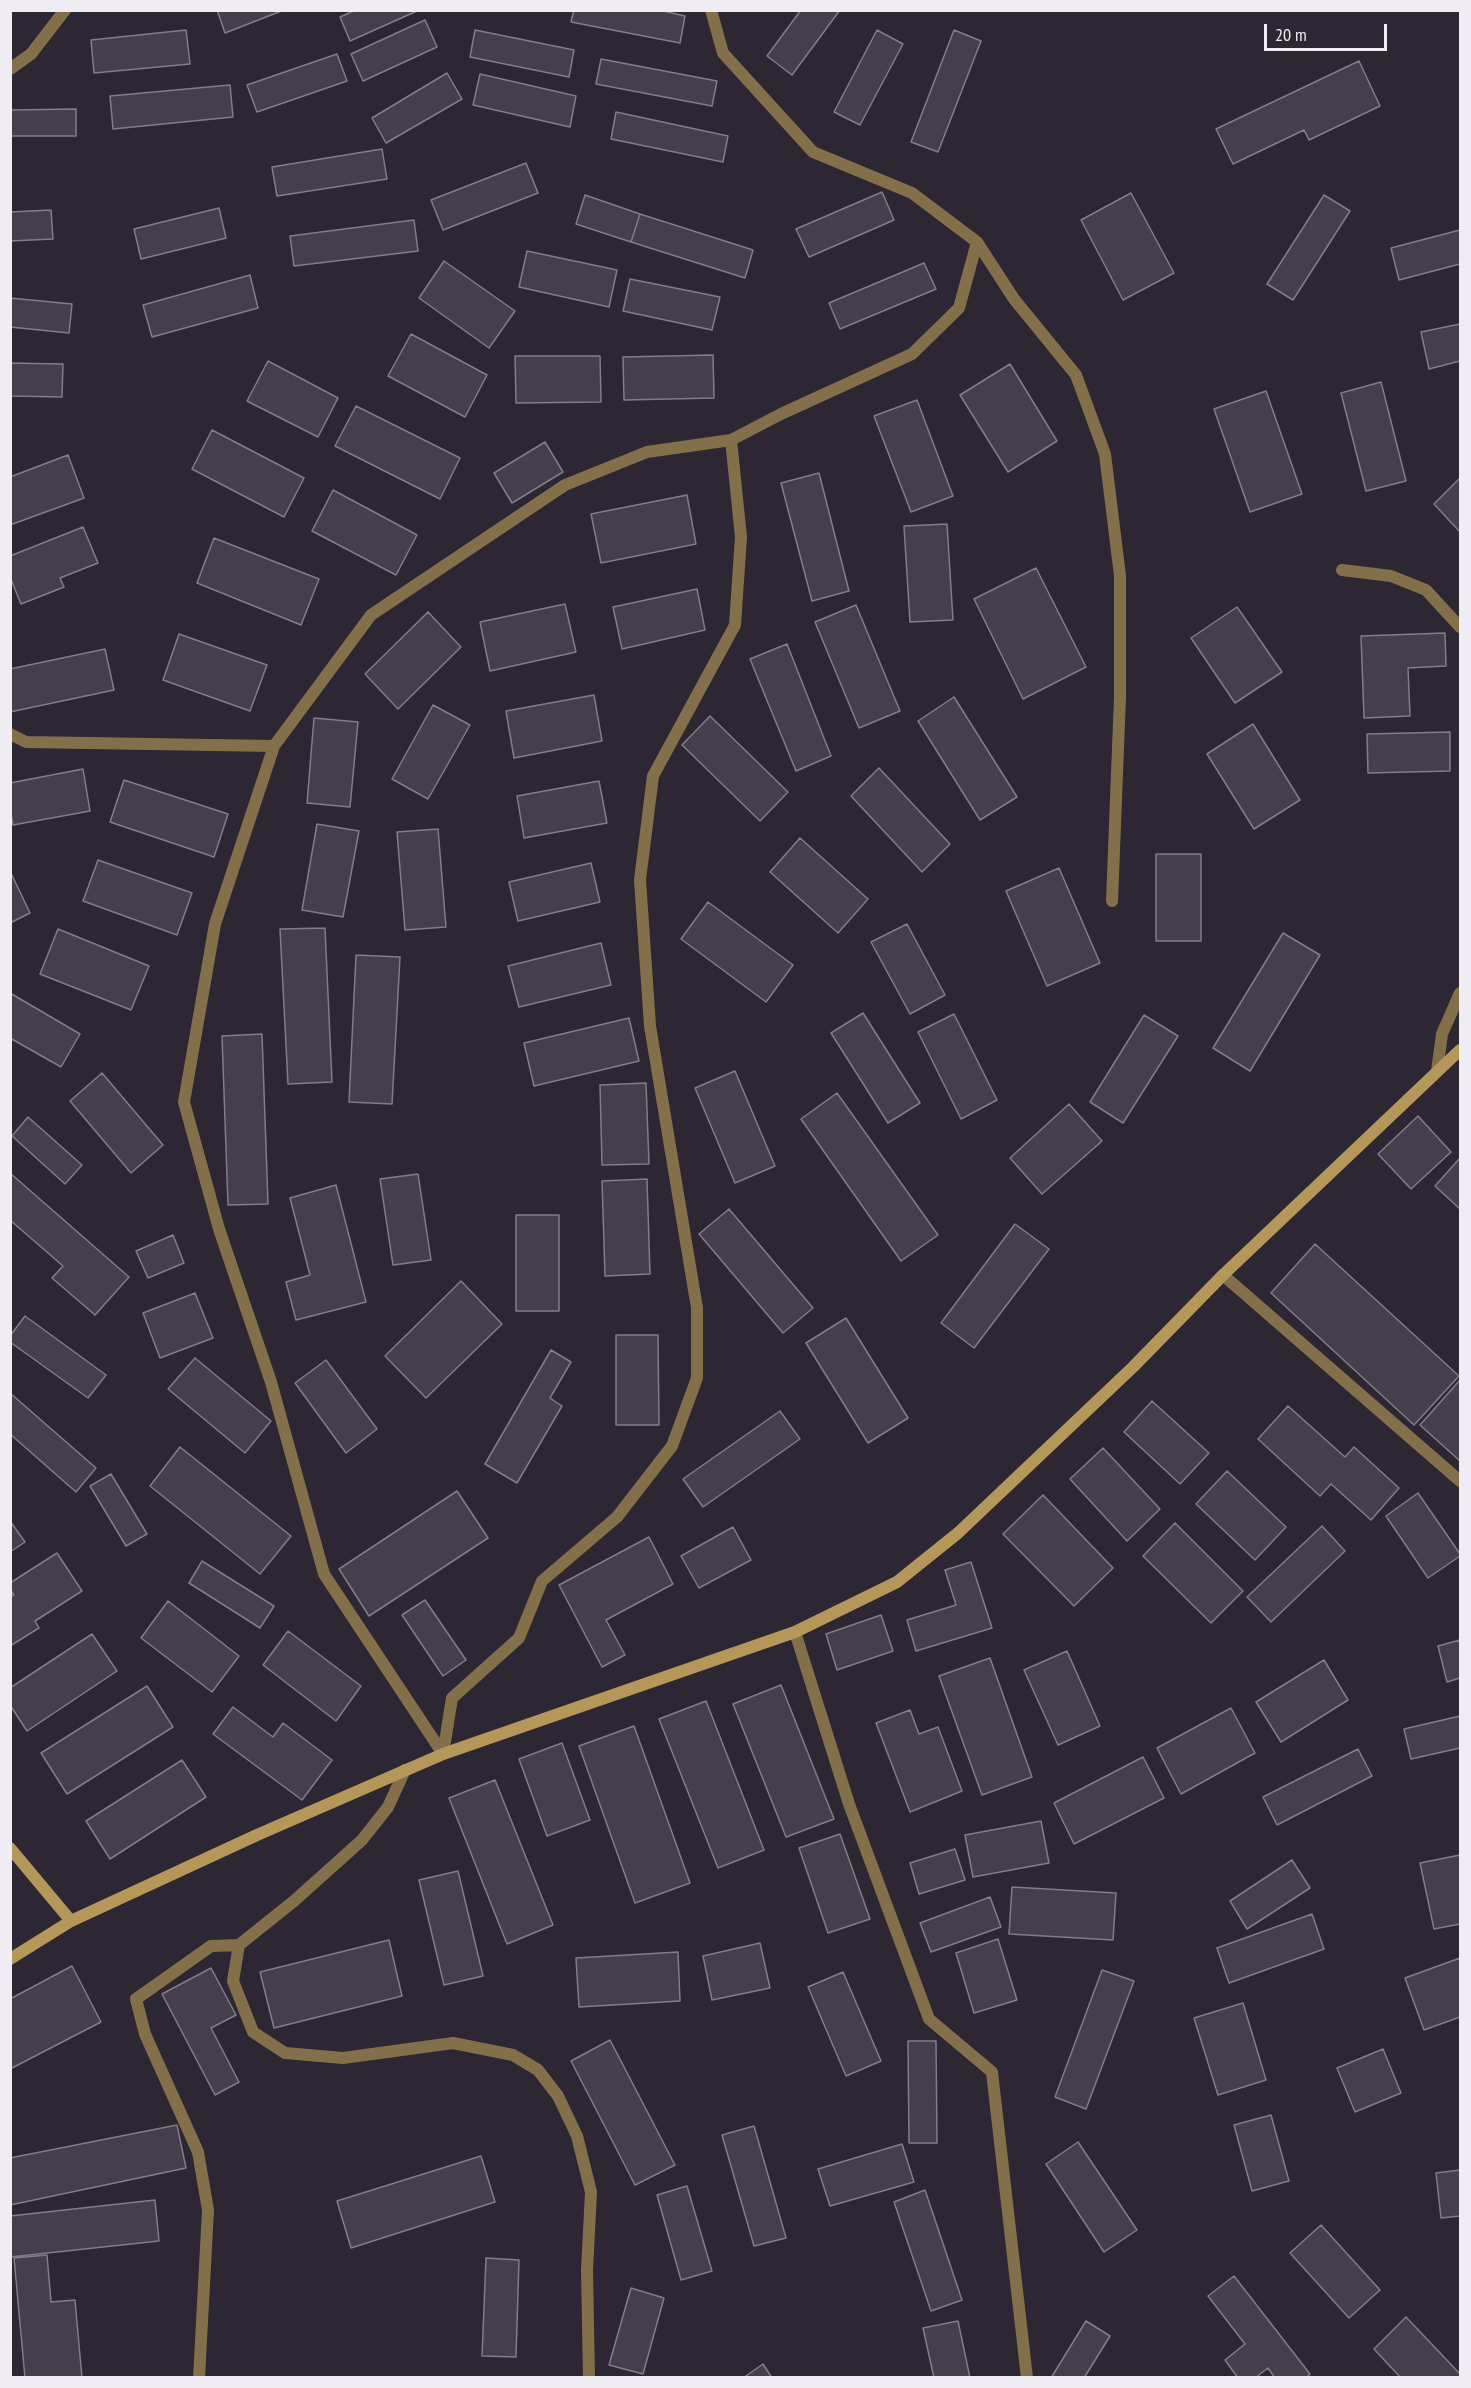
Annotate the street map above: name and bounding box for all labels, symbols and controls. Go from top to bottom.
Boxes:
scale bar [1267,12,1390,50]
text: 20 m [1275,23,1307,46]

